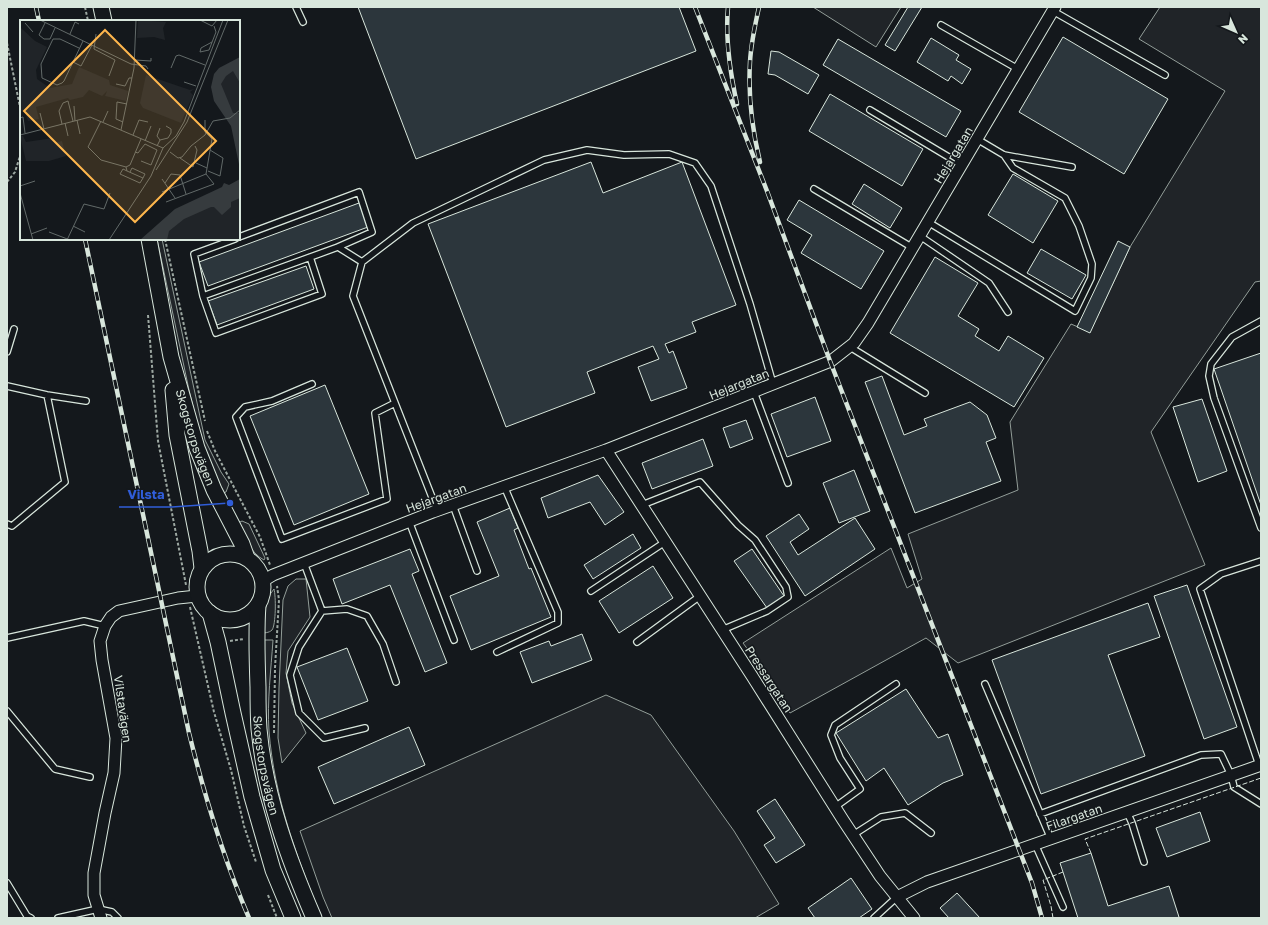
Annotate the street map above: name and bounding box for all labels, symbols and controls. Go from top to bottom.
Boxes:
north arrow [1216,12,1256,52]
inset map [20,20,240,240]
text: N [1236,32,1251,47]
street label: Hejargatan [930,124,976,186]
street label: Hejargatan [707,365,771,403]
street label: Skogstorpsvägen [173,387,219,488]
street label: Hejargatan [404,480,468,516]
callout: Vilsta [119,482,172,507]
text: Vilsta [127,486,165,502]
street label: Pressargatan [742,643,796,715]
street label: Vilstavägen [111,674,135,744]
street label: Skogstorpsvägen [251,715,283,817]
street label: Filargatan [1044,800,1104,834]

